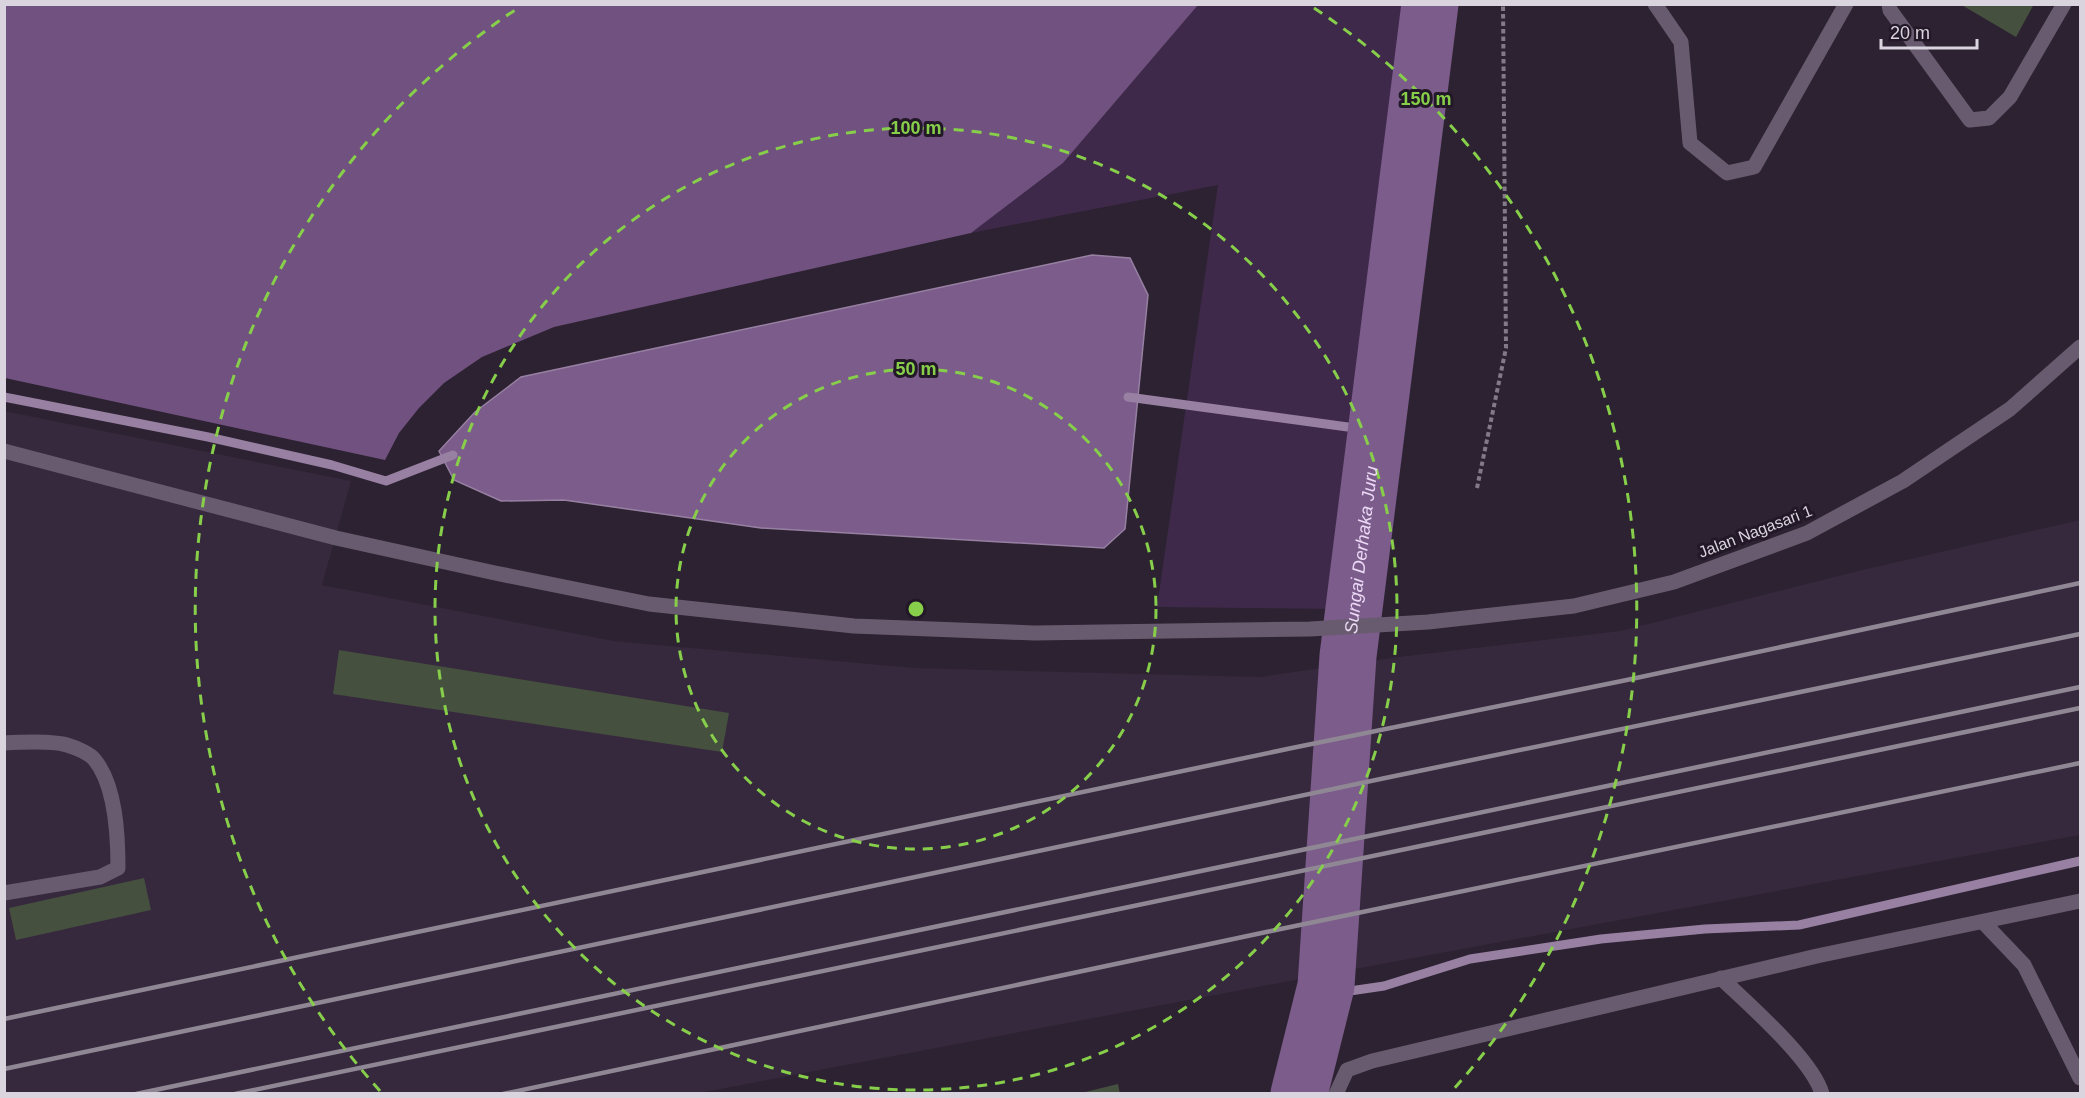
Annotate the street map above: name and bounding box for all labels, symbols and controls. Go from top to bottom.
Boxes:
scale bar [1881,12,1977,50]
text: 20 m [1890,23,1930,43]
text: 150 m [1400,89,1452,109]
text: 100 m [890,118,942,138]
text: 50 m [895,359,937,379]
water label: Sungai Derhaka Juru [1341,465,1382,635]
street label: Jalan Nagasari 1 [1696,502,1814,561]
centre of rings [906,599,926,619]

